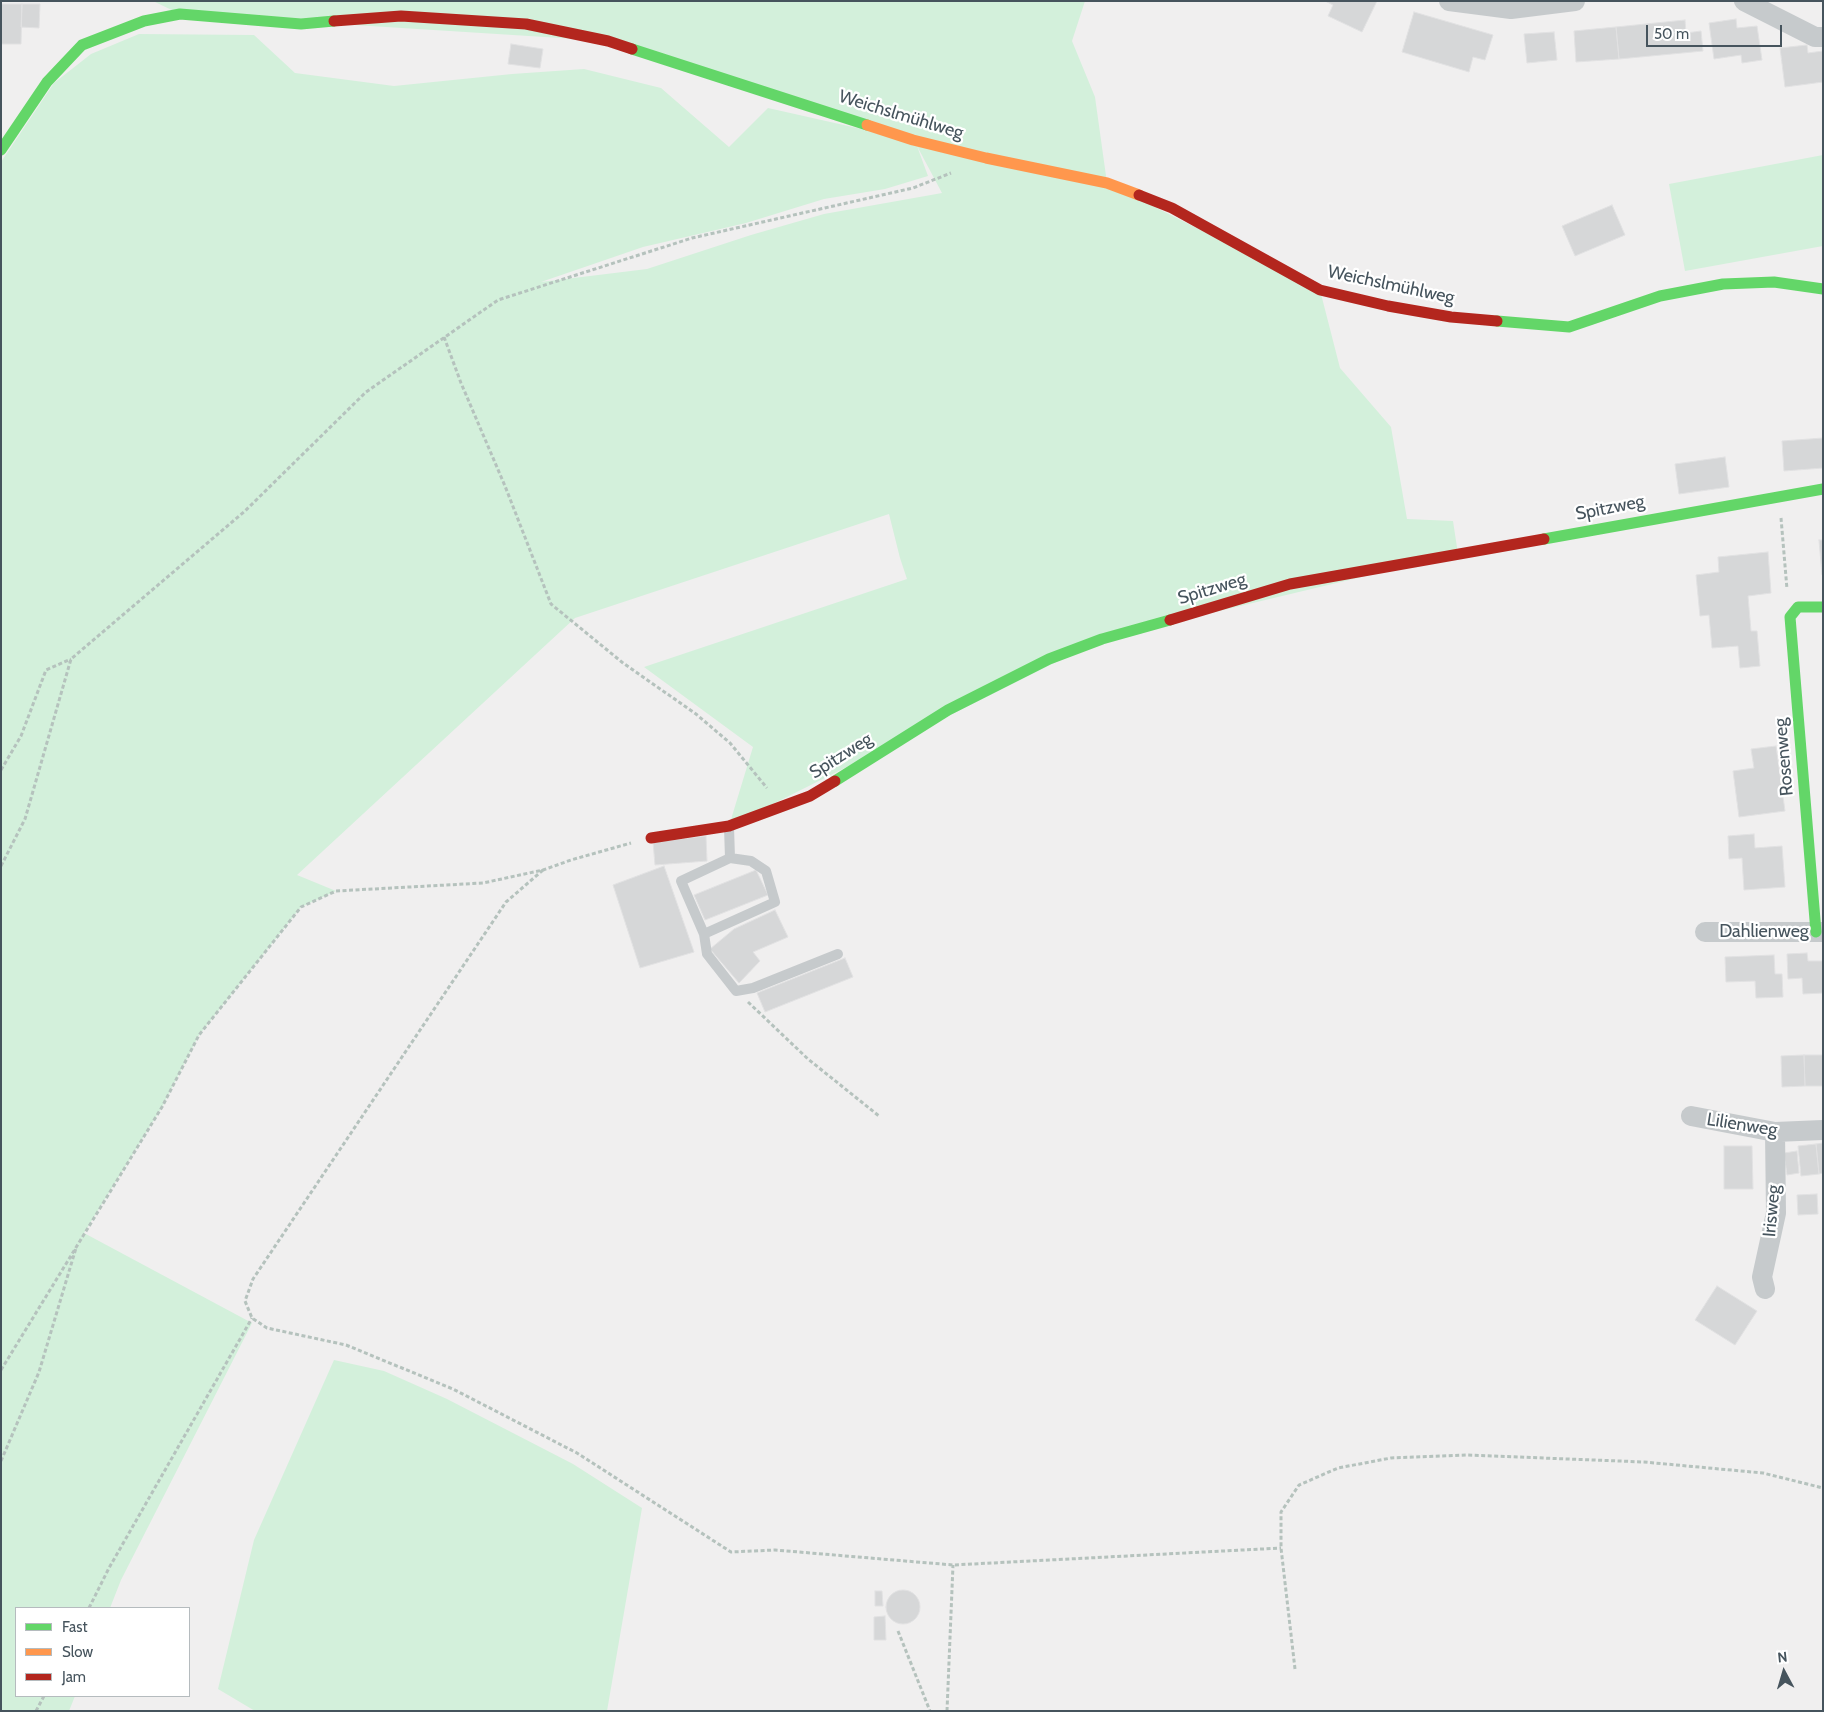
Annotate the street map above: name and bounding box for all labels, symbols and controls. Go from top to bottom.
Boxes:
scale bar [1649,15,1785,47]
text: 50 m [1654,25,1689,43]
street label: Weichslmühlweg [836,86,966,144]
street label: Weichslmühlweg [1326,261,1456,309]
street label: Spitzweg [1574,491,1646,525]
street label: Spitzweg [1175,568,1249,610]
street label: Rosenweg [1770,717,1798,797]
street label: Spitzweg [806,728,876,784]
street label: Dahlienweg [1719,921,1809,943]
street label: Lilienweg [1705,1109,1779,1141]
street label: Irisweg [1759,1184,1785,1238]
legend [15,1607,190,1697]
text: Fast [62,1618,87,1636]
text: Slow [62,1643,93,1661]
north arrow [1759,1647,1809,1697]
text: N [1777,1648,1788,1667]
text: Jam [62,1668,86,1686]

